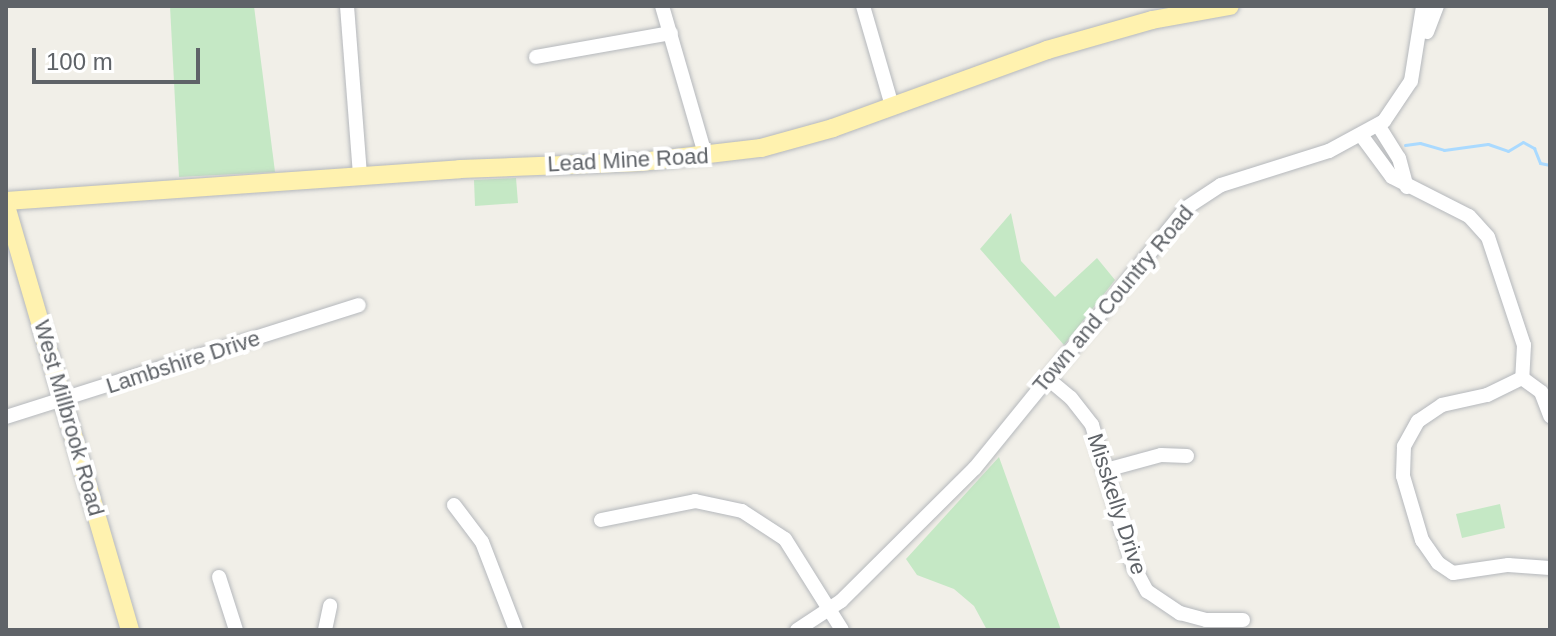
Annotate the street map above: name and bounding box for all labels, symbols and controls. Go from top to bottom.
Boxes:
scale bar [36,32,204,82]
text: 100 m [46,48,113,75]
street label: Lead Mine Road [547,143,709,177]
street label: Town and Country Road [1027,200,1199,398]
street label: West Millbrook Road [28,317,110,519]
street label: Lambshire Drive [103,325,263,399]
street label: Misskelly Drive [1082,430,1152,578]

